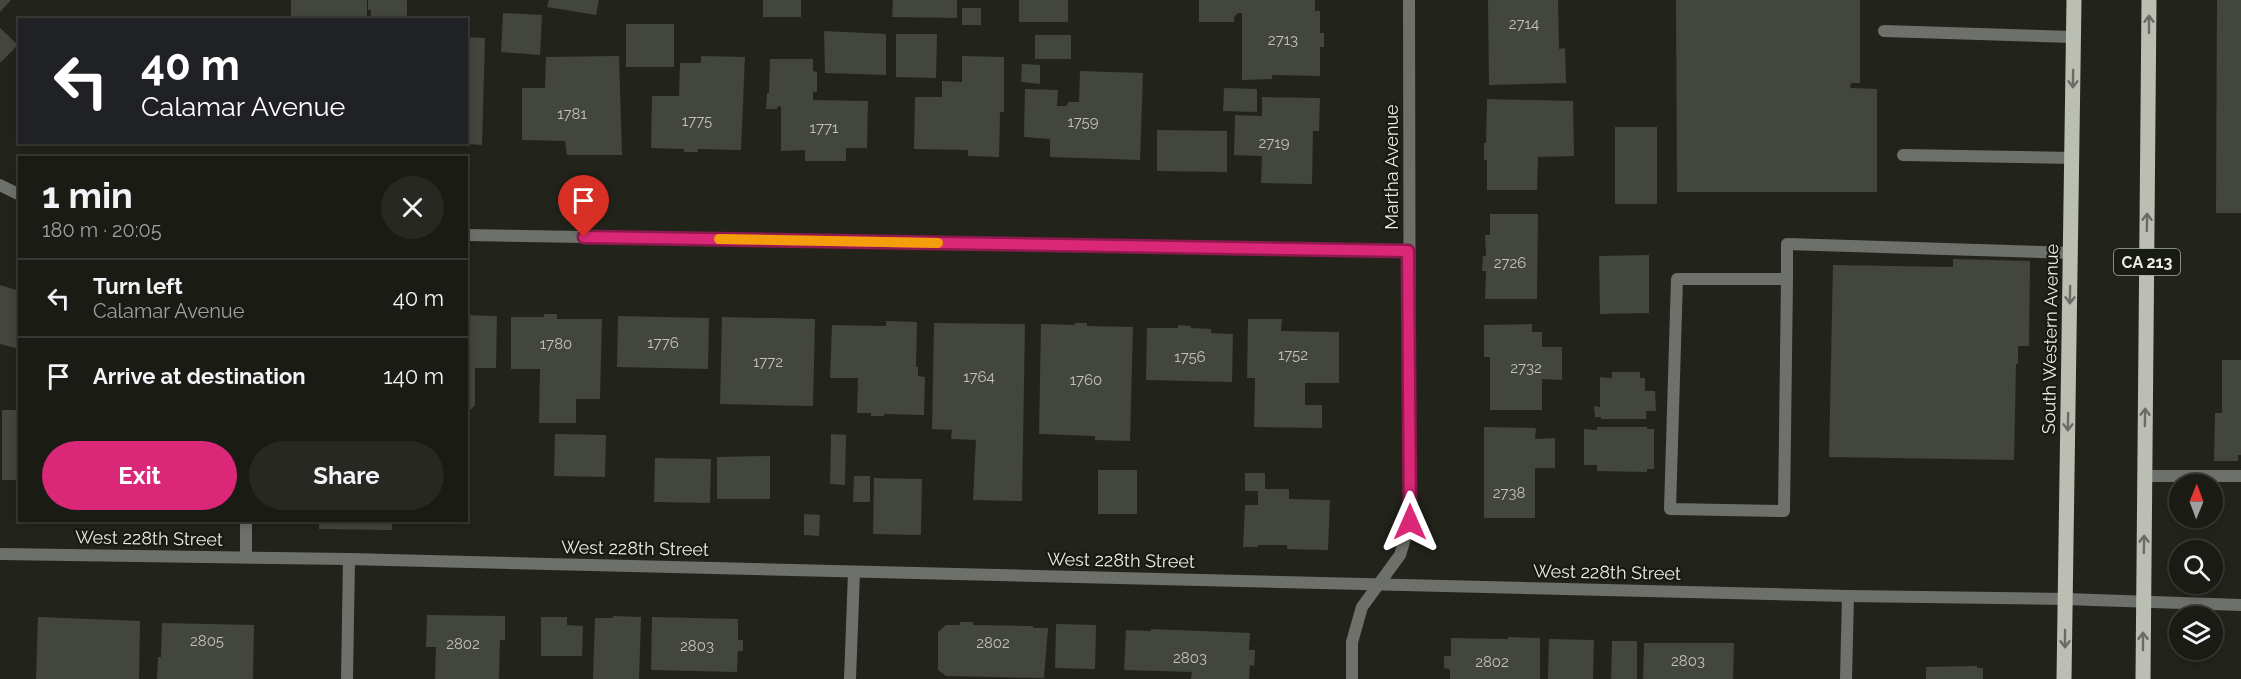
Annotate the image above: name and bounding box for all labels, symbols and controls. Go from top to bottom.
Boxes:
one-way arrow [2143,14,2155,34]
house number: 2714 [1509,15,1539,33]
house number: 2713 [1268,31,1298,49]
text: 40 m [141,41,240,90]
icon: left [42,42,120,120]
one-way arrow [2067,69,2079,89]
text: Calamar Avenue [141,91,345,122]
street label: Martha Avenue [1381,104,1402,230]
house number: 1781 [557,105,587,123]
house number: 1775 [682,112,712,130]
house number: 1759 [1067,113,1099,131]
house number: 1771 [810,119,839,137]
house number: 2719 [1258,134,1290,152]
text: 1 min [42,174,133,216]
pin [558,175,609,237]
button: close [381,176,444,239]
icon: arrive [567,184,600,217]
one-way arrow [2142,213,2153,233]
text: 180 m · 20:05 [42,218,162,242]
street label: South Western Avenue [2038,243,2062,434]
road number: CA 213 [2114,249,2180,275]
house number: 2726 [1494,254,1526,272]
text: Turn left [93,273,183,299]
icon: left [42,282,75,315]
text: 40 m [393,285,444,311]
one-way arrow [2064,285,2076,305]
text: Calamar Avenue [93,299,244,323]
house number: 1776 [647,334,679,352]
house number: 1780 [540,335,572,353]
house number: 1752 [1278,346,1308,364]
house number: 1756 [1174,348,1206,366]
house number: 1772 [753,353,783,371]
house number: 2732 [1510,359,1542,377]
icon: arrive [42,360,75,393]
text: Arrive at destination [93,363,306,389]
text: 140 m [383,363,444,389]
house number: 1764 [963,368,995,386]
house number: 1760 [1070,371,1102,389]
one-way arrow [2139,408,2151,428]
one-way arrow [2062,411,2074,431]
button: Exit [42,441,237,510]
button: Share [249,441,444,510]
north arrow [2169,474,2223,528]
map controls [2169,474,2223,660]
house number: 2738 [1493,484,1525,502]
position arrow [1378,490,1442,554]
street label: West 228th Street [75,526,223,550]
one-way arrow [2138,534,2150,554]
street label: West 228th Street [561,536,709,560]
button: search [2169,540,2223,594]
street label: West 228th Street [1047,548,1195,572]
street label: West 228th Street [1533,560,1681,584]
button: layers [2169,606,2223,660]
one-way arrow [2059,628,2071,648]
one-way arrow [2137,631,2149,651]
house number: 2805 [190,632,224,650]
house number: 2802 [976,634,1010,652]
house number: 2802 [446,635,480,653]
house number: 2803 [680,637,714,655]
house number: 2803 [1173,649,1207,667]
house number: 2803 [1671,652,1705,670]
house number: 2802 [1475,653,1509,671]

